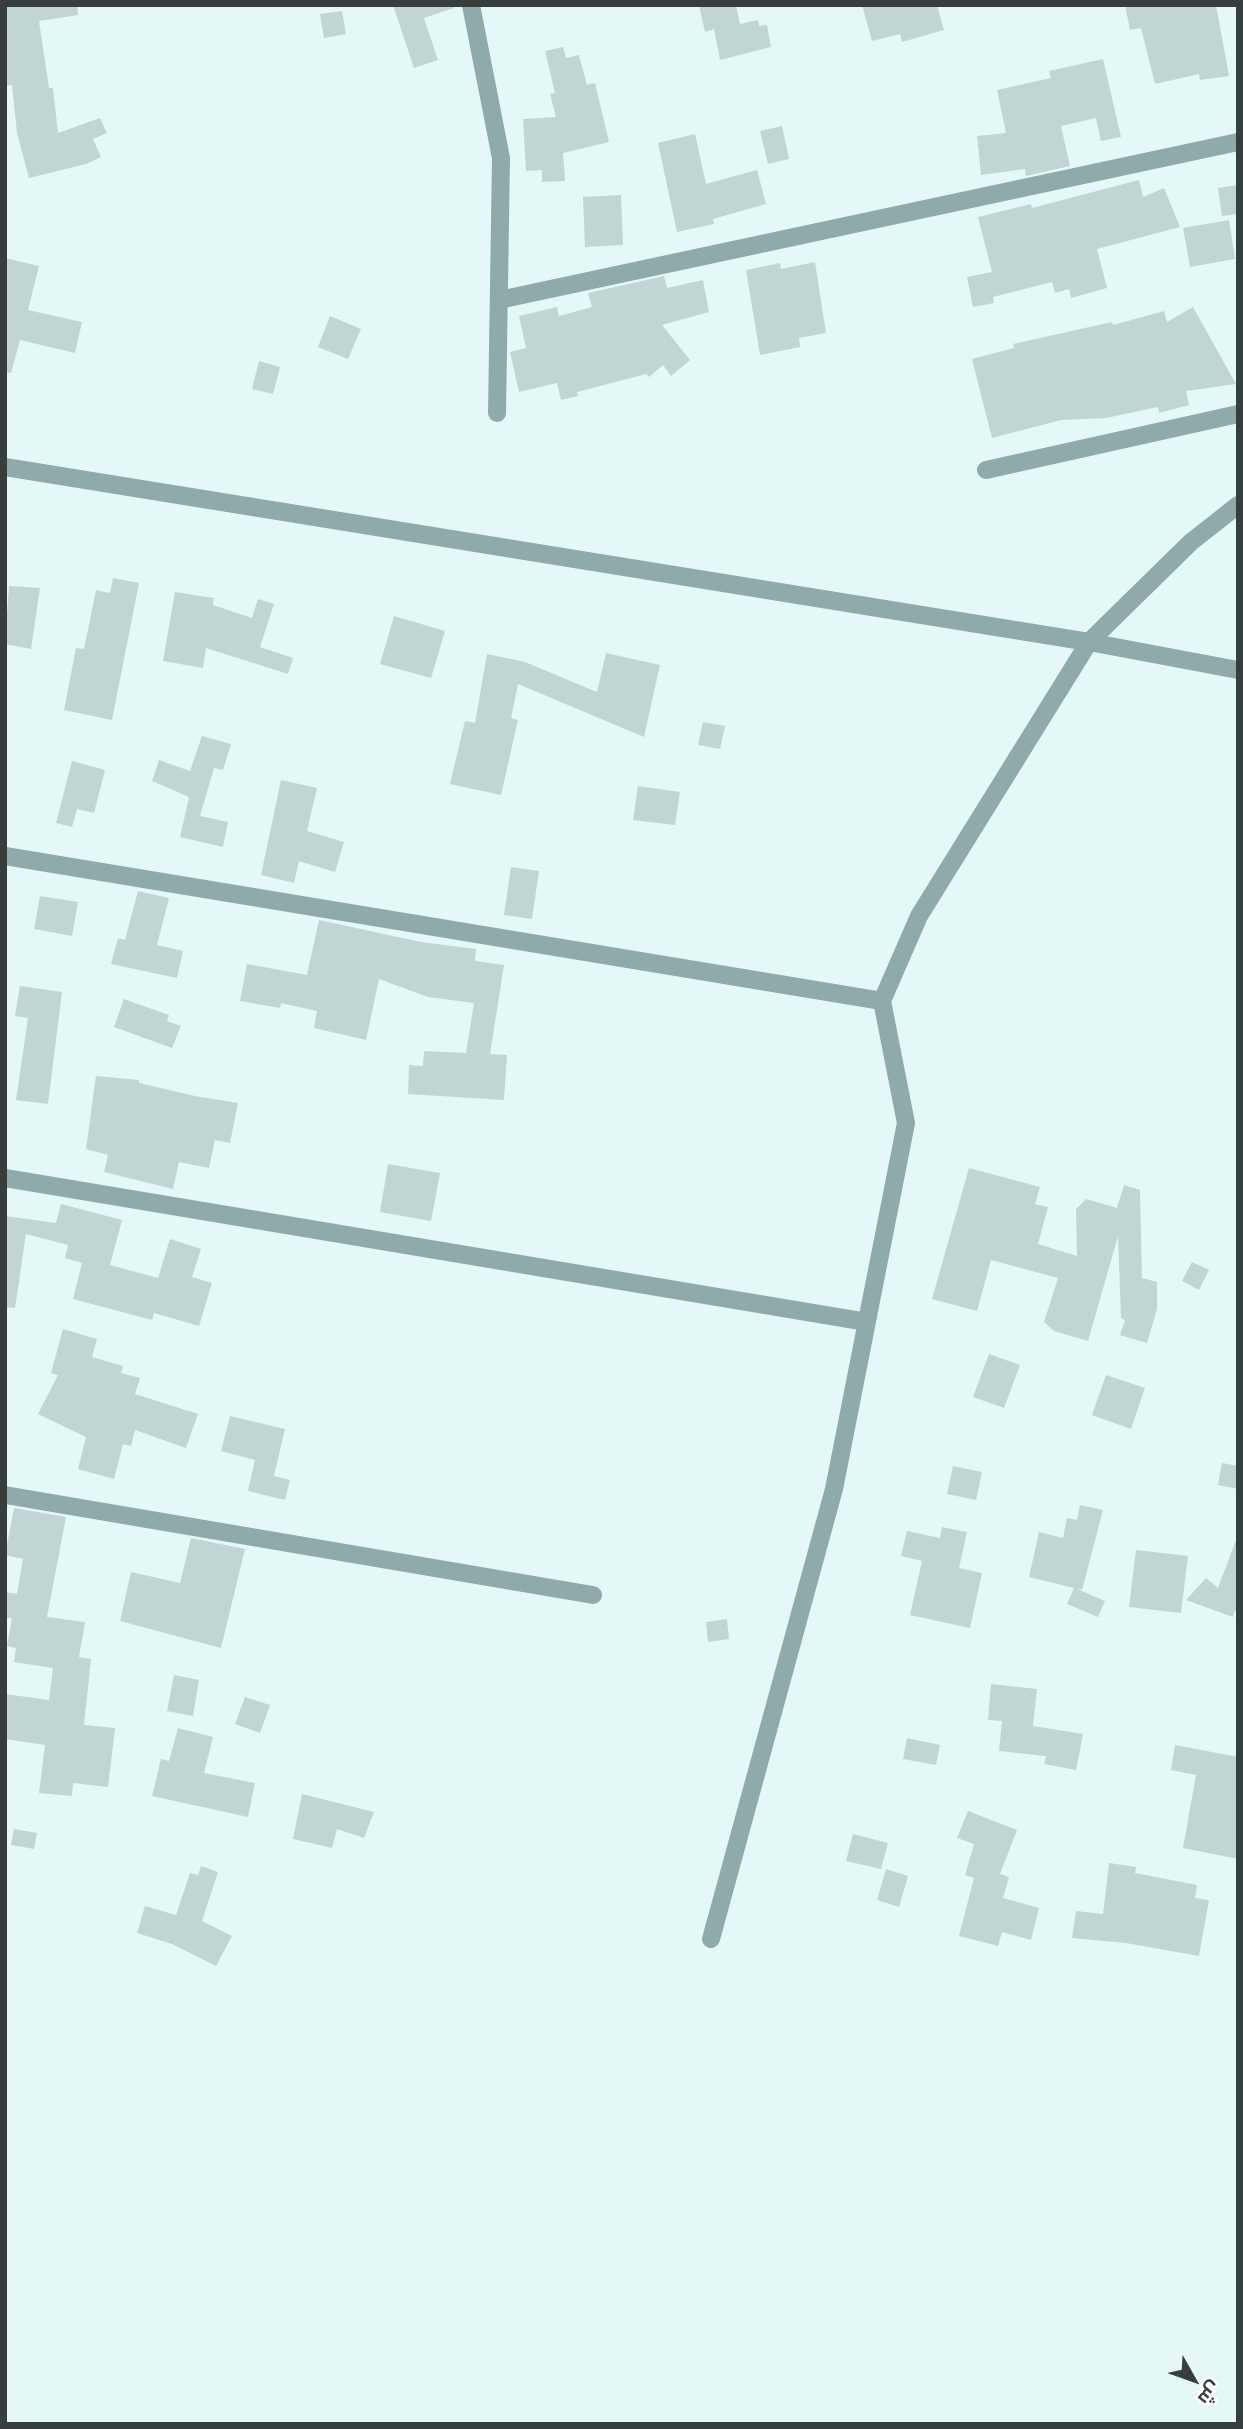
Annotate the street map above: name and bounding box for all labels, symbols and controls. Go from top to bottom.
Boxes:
north arrow [1159,2345,1229,2415]
text: ش [1192,2376,1228,2411]

